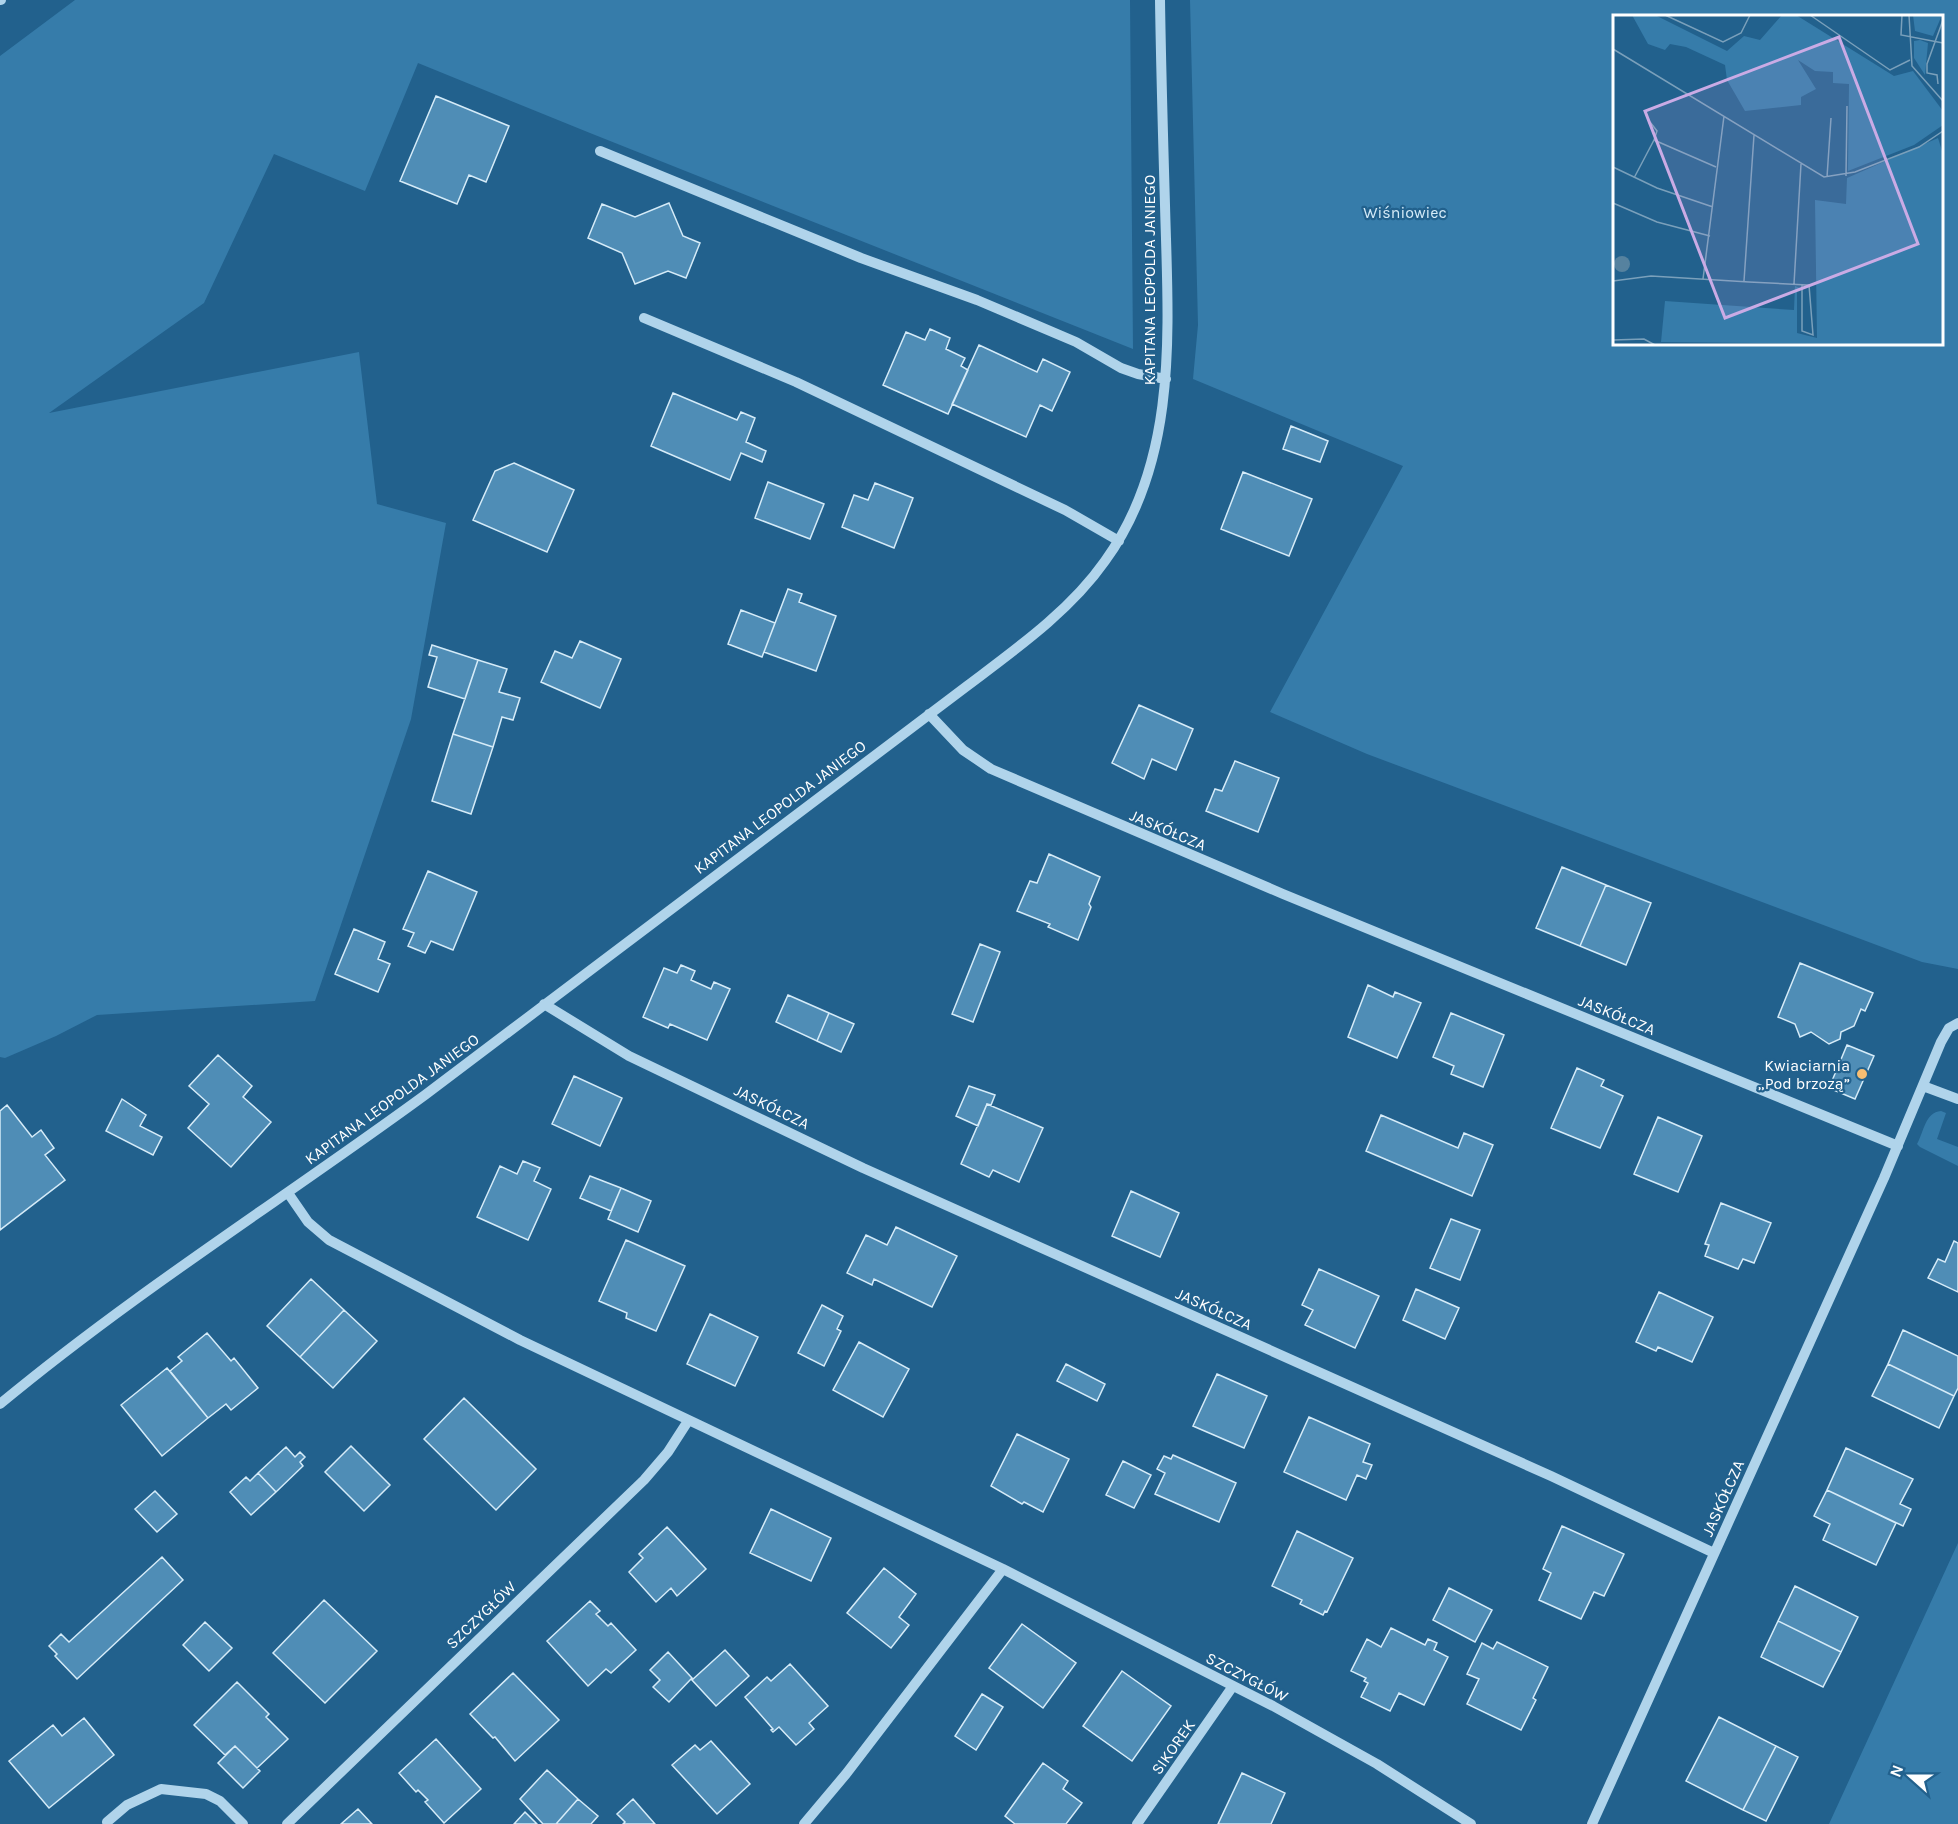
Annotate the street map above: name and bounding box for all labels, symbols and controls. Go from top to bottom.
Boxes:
inset map [1613,15,1943,345]
street label: KAPITANA LEOPOLDA JANIEGO [1140,175,1159,385]
park label: Wiśniowiec [1363,203,1447,222]
street label: KAPITANA LEOPOLDA JANIEGO [690,736,870,878]
street label: JASKÓŁCZA [1127,805,1209,855]
street label: JASKÓŁCZA [1576,991,1658,1039]
street label: KAPITANA LEOPOLDA JANIEGO [301,1029,483,1169]
place label: Kwiaciarnia „Pod brzozą” [1758,1056,1850,1093]
marker: Kwiaciarnia „Pod brzozą” [1855,1067,1869,1081]
street label: JASKÓŁCZA [731,1081,813,1133]
street label: JASKÓŁCZA [1173,1284,1255,1334]
street label: JASKÓŁCZA [1698,1457,1748,1539]
street label: SZCZYGŁÓW [442,1577,520,1653]
street label: SZCZYGŁÓW [1203,1648,1292,1706]
street label: SIKOREK [1147,1716,1199,1778]
north arrow [1880,1746,1940,1806]
text: N [1886,1762,1907,1780]

